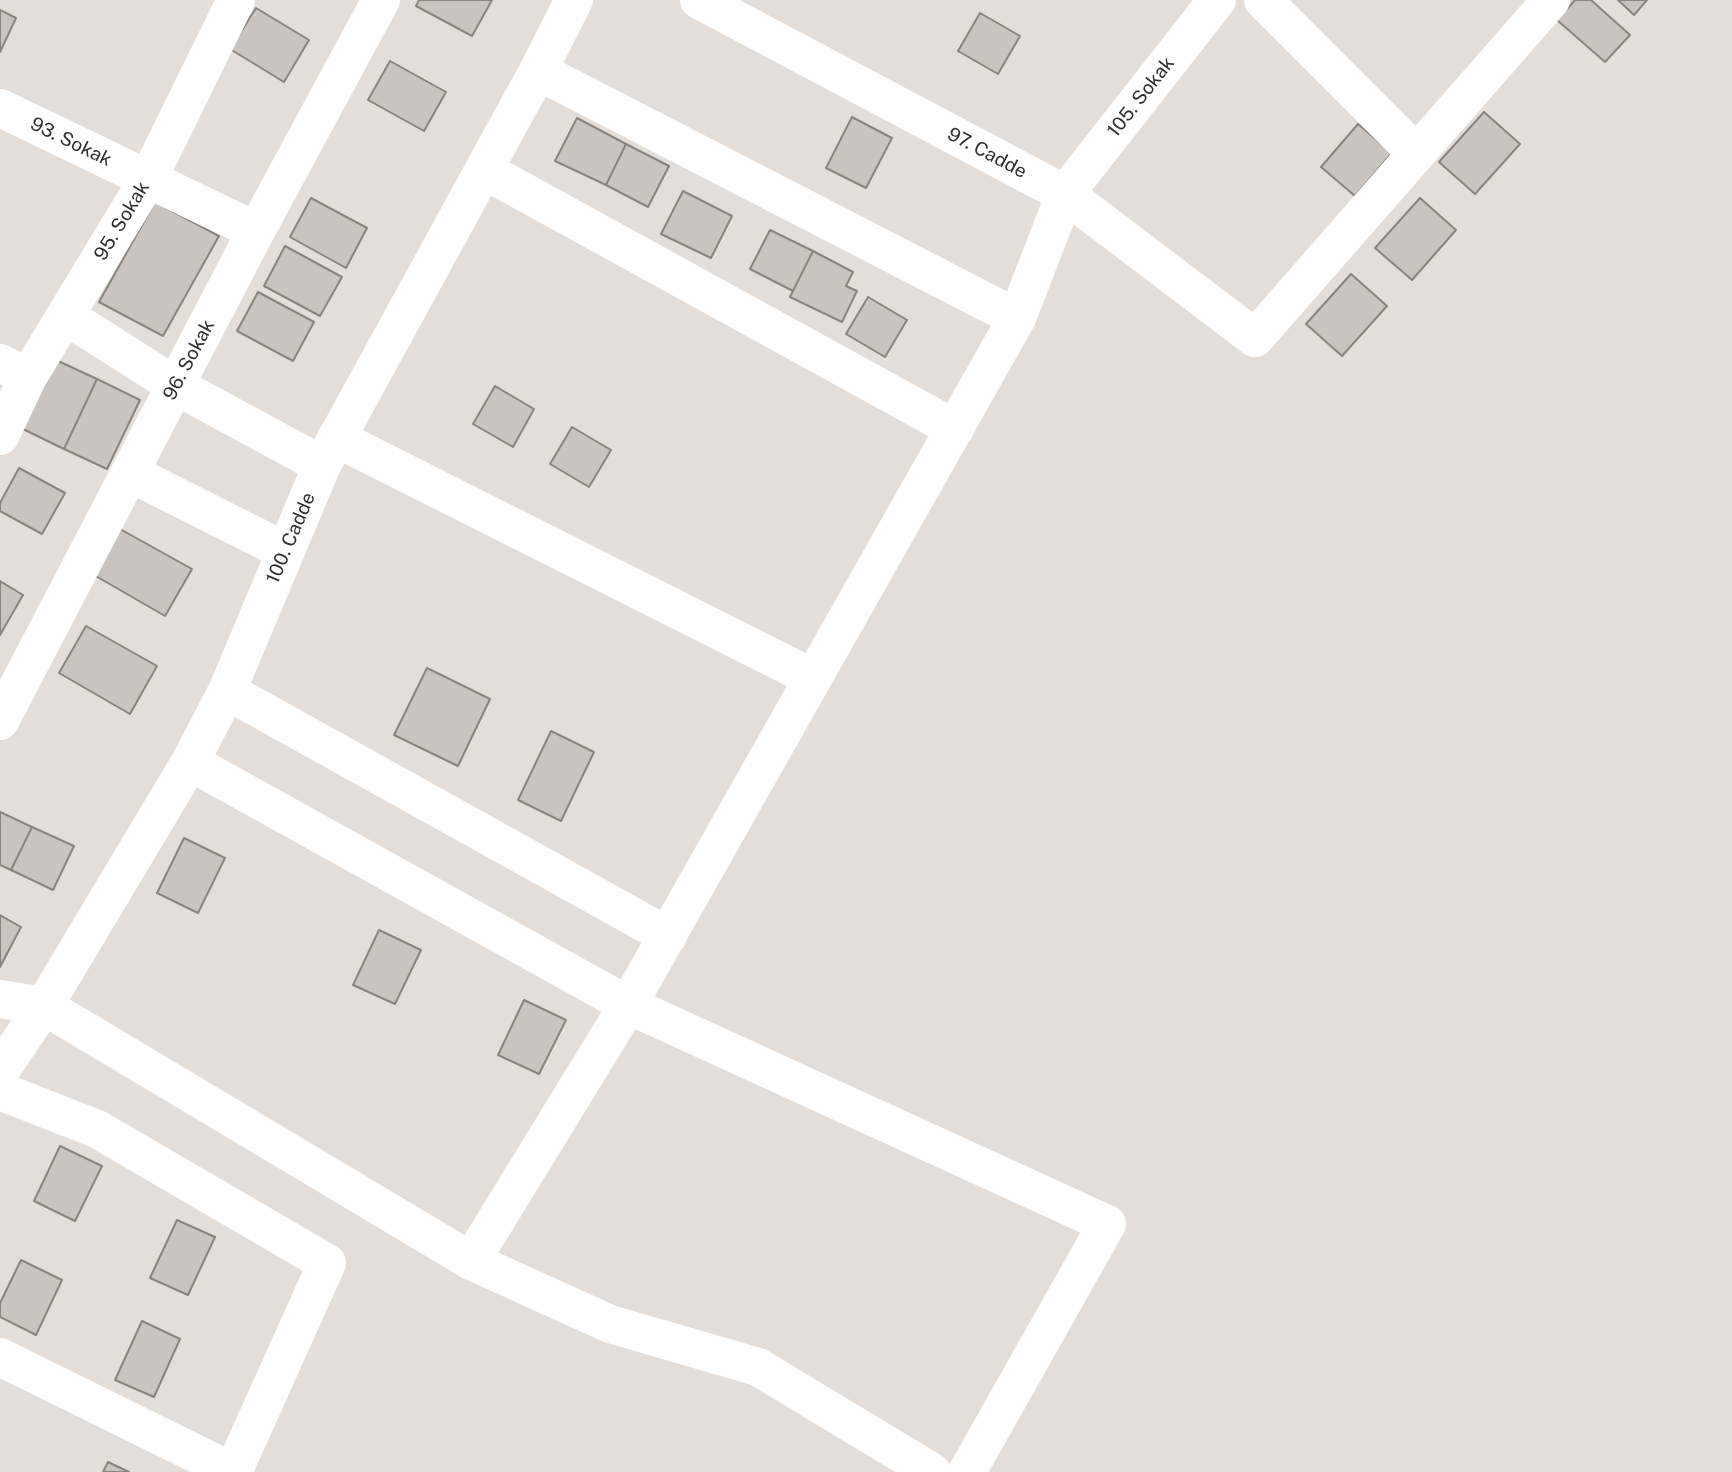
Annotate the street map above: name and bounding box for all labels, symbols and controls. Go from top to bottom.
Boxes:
street label: 105. Sokak [1103,52,1179,142]
street label: 93. Sokak [27,113,115,171]
street label: 97. Cadde [943,123,1031,183]
street label: 95. Sokak [90,177,154,265]
street label: 96. Sokak [158,316,220,404]
street label: 100. Cadde [262,489,320,587]

